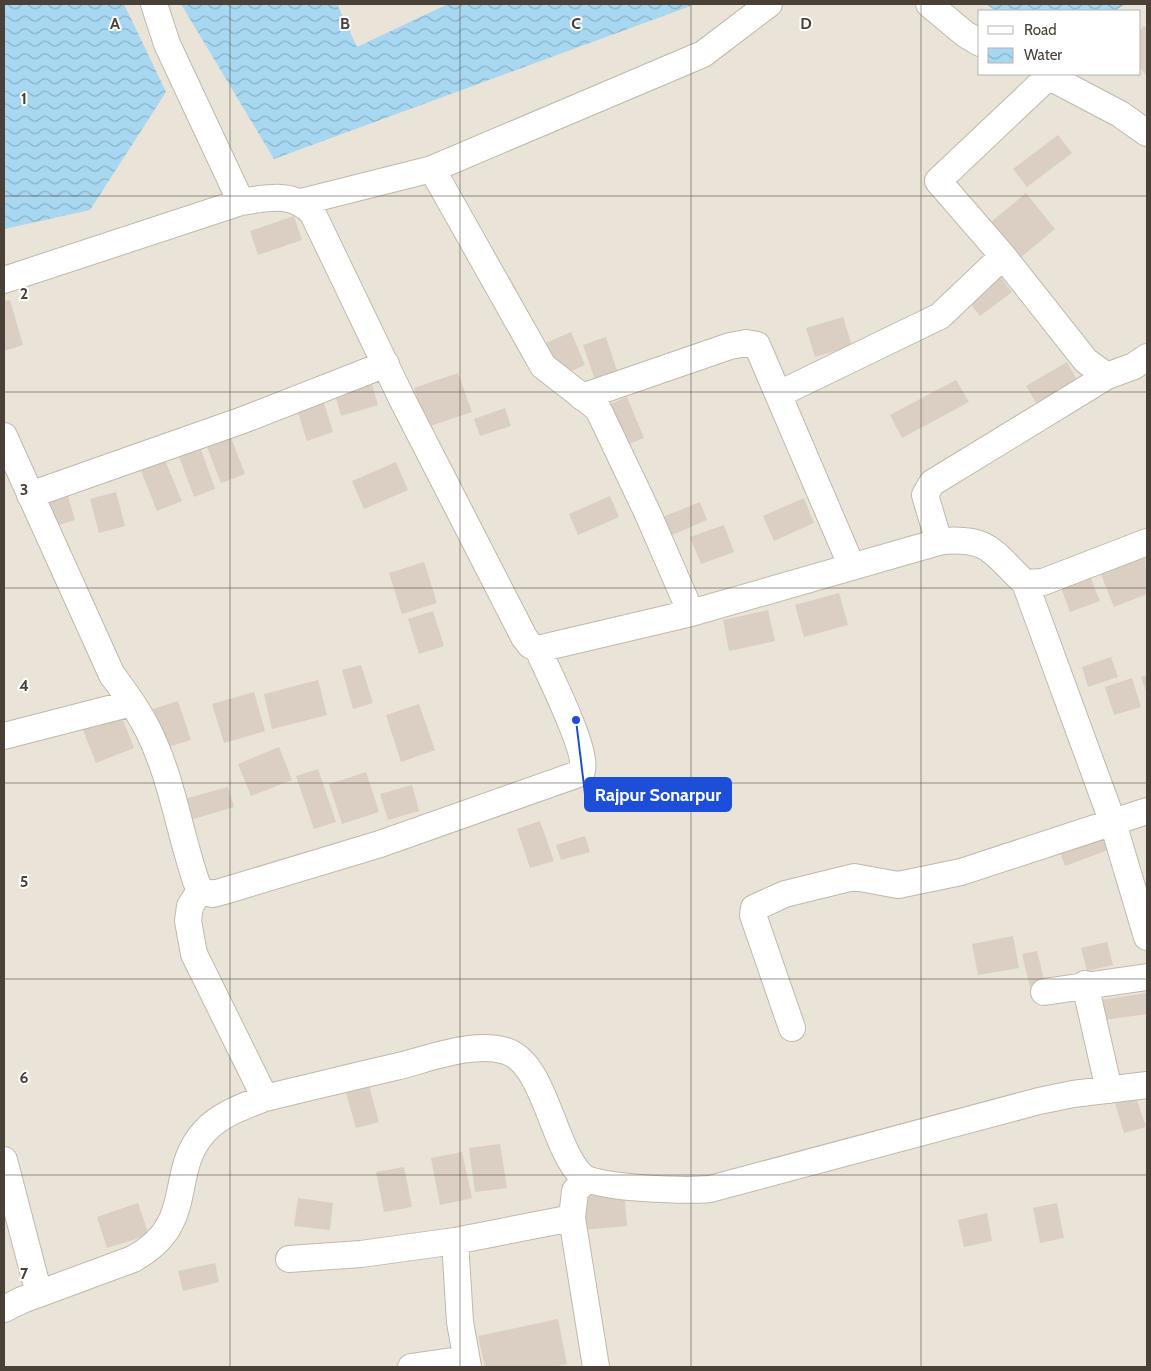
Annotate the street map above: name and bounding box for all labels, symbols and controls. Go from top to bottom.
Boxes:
legend [978,10,1141,75]
text: A [110,14,120,33]
text: B [340,14,350,33]
text: C [571,14,581,33]
text: D [800,14,812,33]
text: Road [1024,21,1057,39]
text: Water [1024,46,1062,64]
text: 1 [21,89,27,108]
text: 2 [20,284,28,303]
text: 3 [20,480,28,499]
text: 4 [19,676,29,695]
callout: Rajpur Sonarpur [585,778,731,811]
text: Rajpur Sonarpur [595,784,721,806]
text: 5 [20,872,28,891]
text: 6 [20,1068,29,1087]
text: 7 [20,1264,29,1283]

